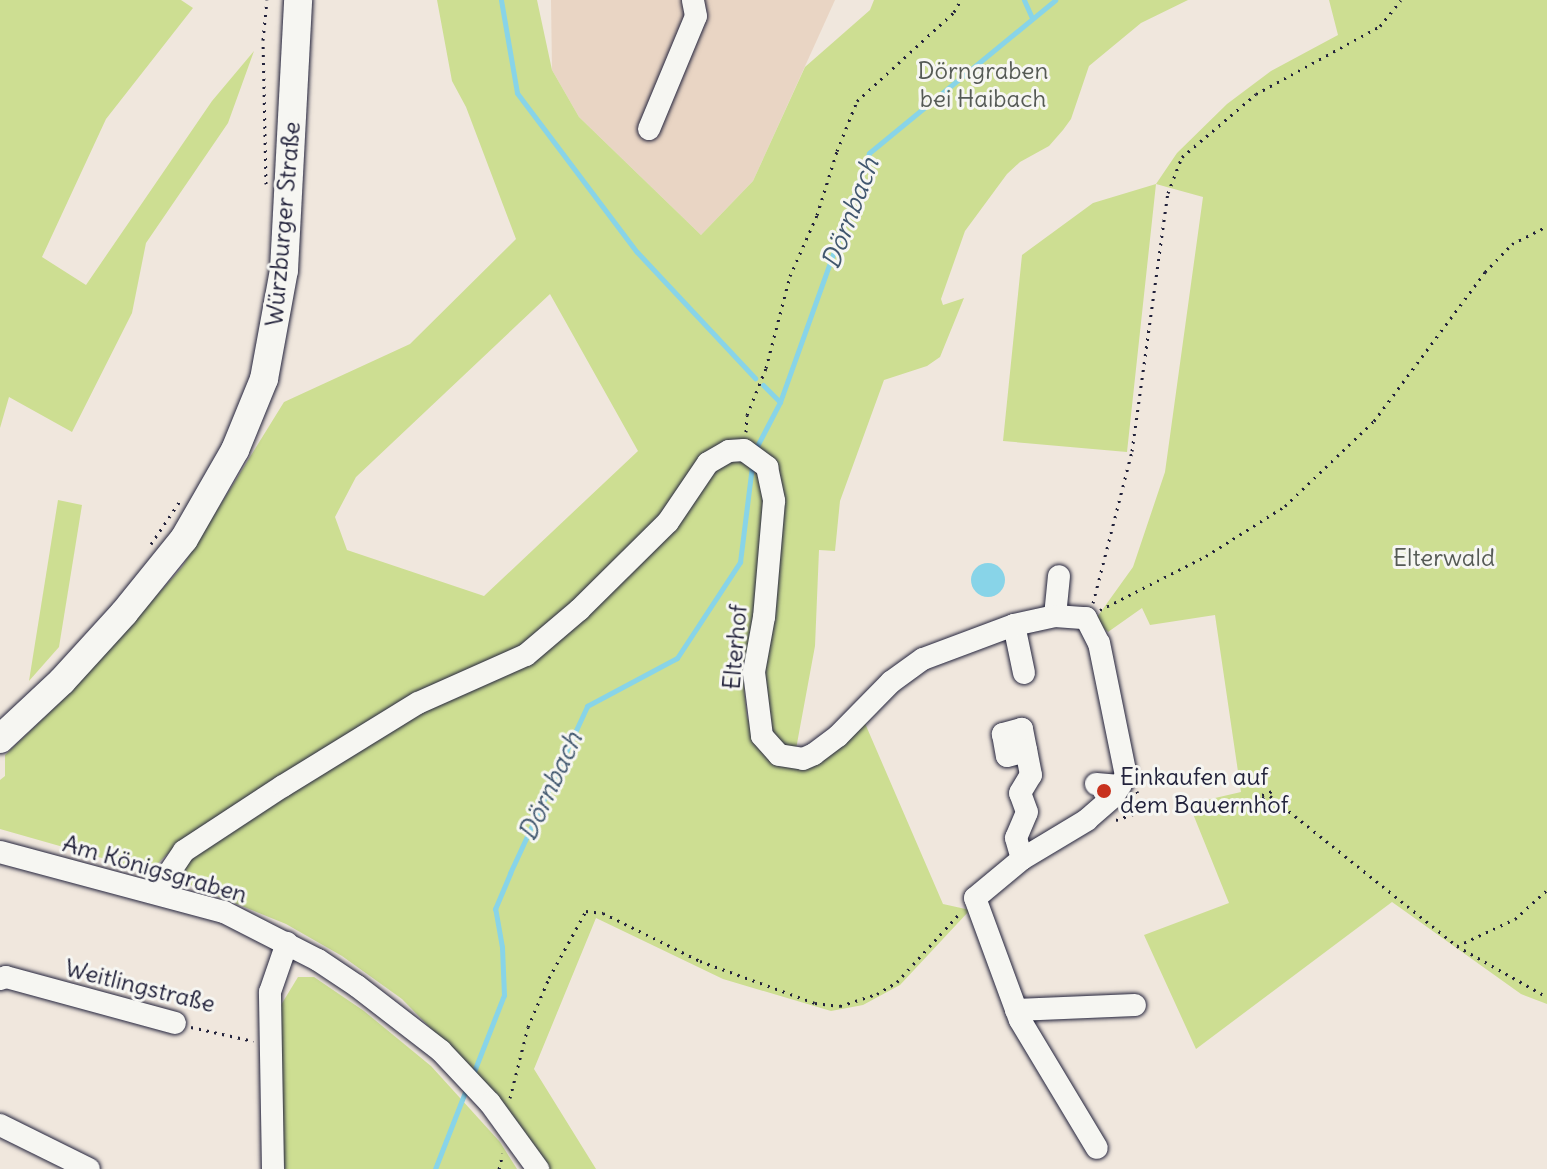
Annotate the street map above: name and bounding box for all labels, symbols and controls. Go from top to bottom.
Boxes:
park label: Dörngraben bei Haibach [918,57,1048,113]
street label: Würzburger Straße [260,120,306,328]
water label: Dörnbach [815,153,885,273]
park label: Elterwald [1393,544,1495,572]
street label: Elterhof [717,603,753,691]
water label: Dörnbach [511,727,589,845]
place label: Einkaufen auf dem Bauernhof [1120,763,1289,819]
marker: Einkaufen auf dem Bauernhof [1095,782,1113,800]
street label: Am Königsgraben [59,829,251,909]
street label: Weitlingstraße [62,953,218,1019]

